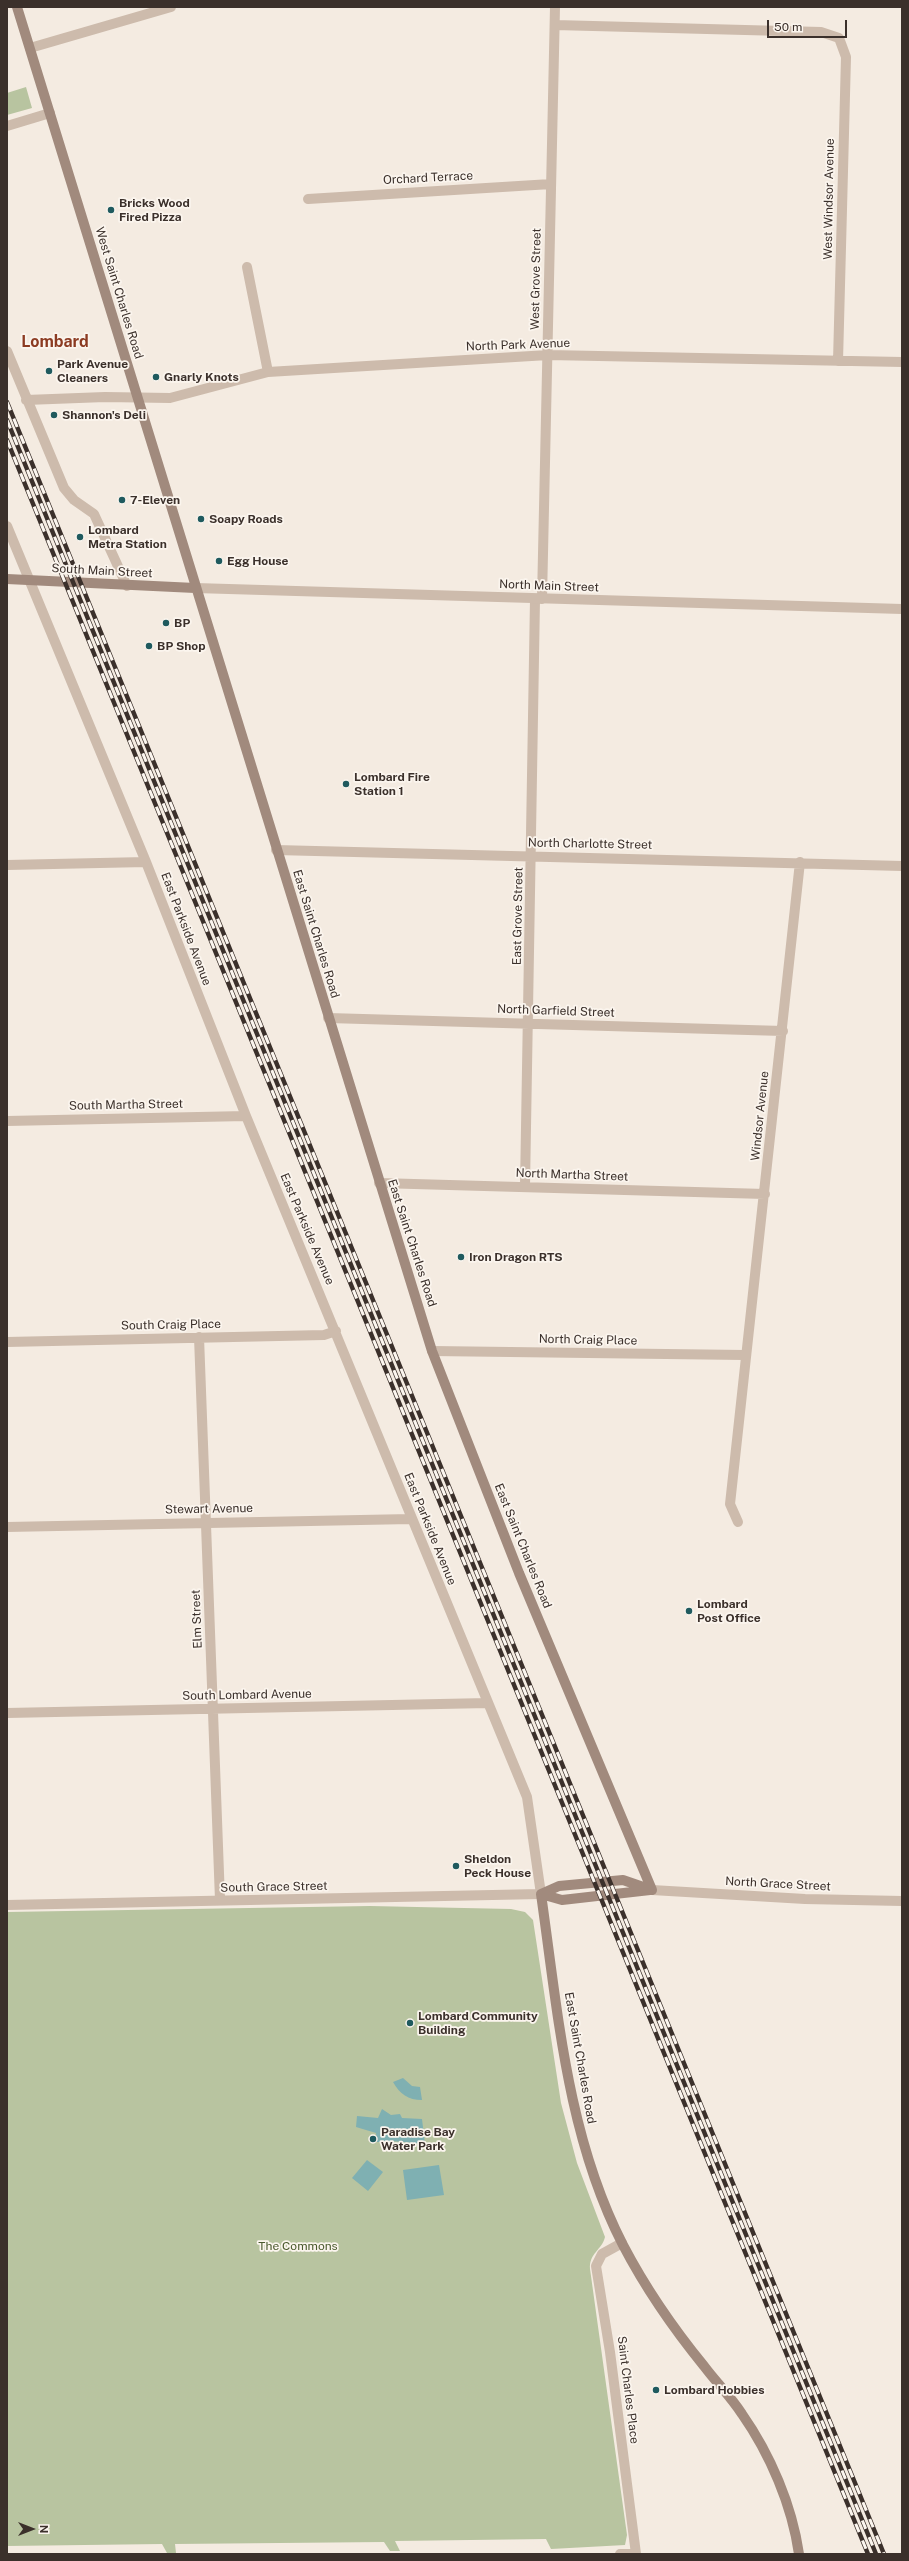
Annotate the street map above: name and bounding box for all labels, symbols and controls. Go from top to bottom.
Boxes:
scale bar [769,12,849,38]
text: 50 m [774,20,802,34]
street label: West Windsor Avenue [821,138,837,260]
street label: Orchard Terrace [383,168,473,188]
place label: Bricks Wood Fired Pizza [119,196,190,224]
marker: Bricks Wood Fired Pizza [106,205,116,215]
street label: West Saint Charles Road [92,225,146,361]
street label: West Grove Street [528,228,544,330]
district label: Lombard [21,332,89,352]
street label: North Park Avenue [466,336,570,354]
place label: Park Avenue Cleaners [57,357,128,385]
marker: Park Avenue Cleaners [44,366,54,376]
place label: Gnarly Knots [164,370,239,384]
marker: Gnarly Knots [151,372,161,382]
place label: Shannon's Deli [62,408,146,422]
marker: Shannon's Deli [49,410,59,420]
place label: 7-Eleven [130,493,180,507]
marker: 7-Eleven [117,495,127,505]
place label: Soapy Roads [209,512,283,526]
marker: Soapy Roads [196,514,206,524]
place label: Lombard Metra Station [88,523,167,551]
marker: Lombard Metra Station [75,532,85,542]
place label: Egg House [227,554,289,568]
marker: Egg House [214,556,224,566]
street label: South Main Street [51,561,153,581]
street label: North Main Street [499,577,599,595]
place label: BP [174,616,190,630]
marker: BP [161,618,171,628]
place label: BP Shop [157,639,206,653]
marker: BP Shop [144,641,154,651]
place label: Lombard Fire Station 1 [354,770,430,798]
marker: Lombard Fire Station 1 [341,779,351,789]
street label: North Charlotte Street [528,836,652,852]
street label: East Grove Street [510,867,526,965]
street label: East Saint Charles Road [290,868,342,1000]
street label: East Parkside Avenue [158,870,214,988]
street label: North Garfield Street [497,1002,615,1020]
street label: Windsor Avenue [748,1070,772,1162]
street label: South Martha Street [69,1097,183,1113]
street label: North Martha Street [515,1166,629,1184]
street label: East Parkside Avenue [277,1171,337,1287]
street label: East Saint Charles Road [385,1177,439,1309]
place label: Iron Dragon RTS [469,1250,563,1264]
marker: Iron Dragon RTS [456,1252,466,1262]
street label: South Craig Place [121,1317,221,1333]
street label: North Craig Place [539,1332,637,1348]
street label: East Parkside Avenue [401,1471,459,1587]
street label: East Saint Charles Road [491,1481,555,1611]
street label: Stewart Avenue [165,1501,253,1517]
street label: Elm Street [189,1589,205,1649]
place label: Lombard Post Office [697,1597,761,1625]
marker: Lombard Post Office [684,1606,694,1616]
street label: South Lombard Avenue [182,1687,312,1703]
place label: Sheldon Peck House [464,1852,531,1880]
marker: Sheldon Peck House [451,1861,461,1871]
street label: North Grace Street [725,1874,831,1894]
street label: South Grace Street [220,1879,328,1895]
street label: East Saint Charles Road [561,1991,599,2125]
place label: Lombard Community Building [418,2009,538,2037]
marker: Lombard Community Building [405,2018,415,2028]
place label: Paradise Bay Water Park [381,2125,455,2153]
marker: Paradise Bay Water Park [368,2134,378,2144]
park label: The Commons [258,2239,338,2253]
street label: Saint Charles Place [614,2335,642,2445]
place label: Lombard Hobbies [664,2383,764,2397]
marker: Lombard Hobbies [651,2385,661,2395]
north arrow [12,2509,52,2549]
text: N [38,2525,50,2533]

